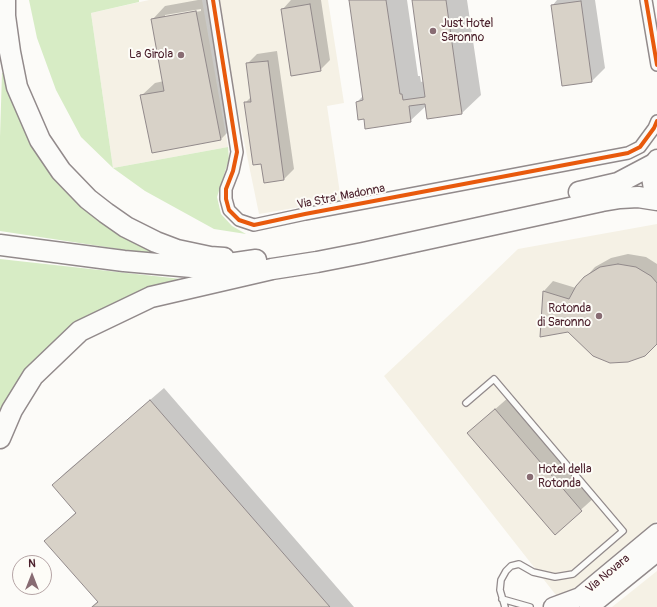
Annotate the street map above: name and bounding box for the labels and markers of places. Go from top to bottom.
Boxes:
place label: Just Hotel Saronno [441,17,493,45]
marker: Just Hotel Saronno [428,26,438,36]
place label: La Girola [129,48,173,62]
marker: La Girola [176,50,186,60]
place label: Rotonda di Saronno [537,302,591,330]
marker: Rotonda di Saronno [594,311,604,321]
place label: Hotel della Rotonda [538,463,591,491]
marker: Hotel della Rotonda [525,472,535,482]

